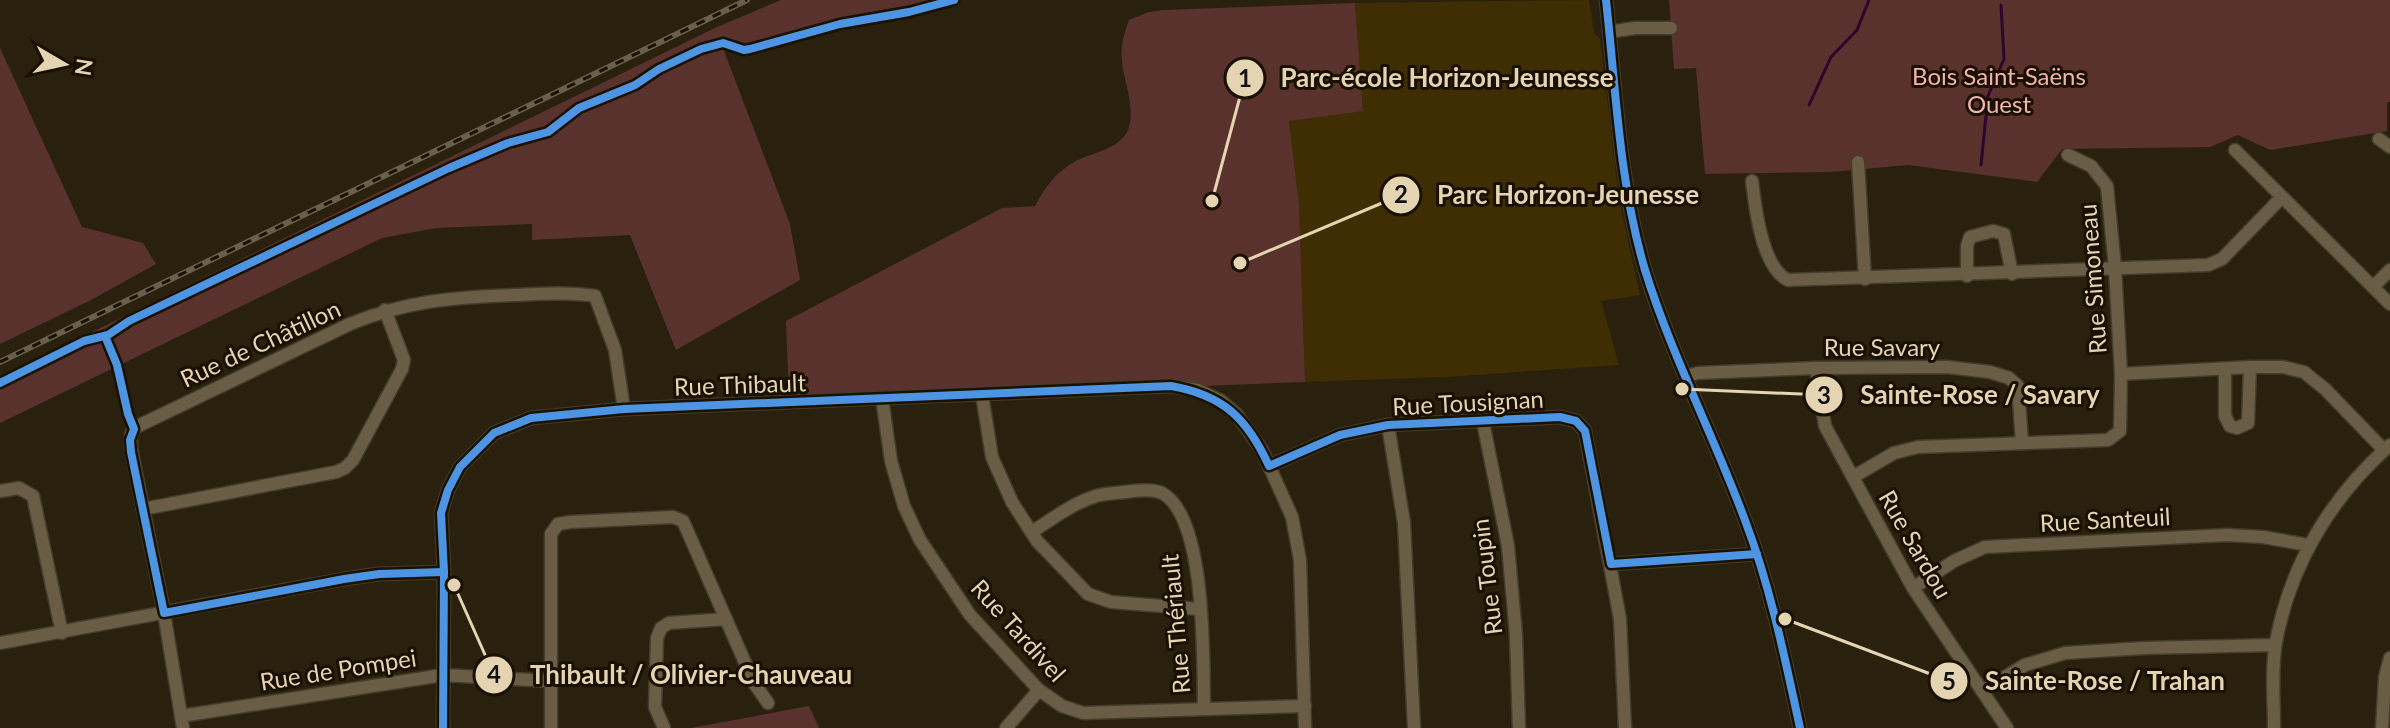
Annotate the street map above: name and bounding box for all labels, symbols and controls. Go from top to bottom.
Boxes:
north arrow [24,24,104,104]
callout: Parc-école Horizon-Jeunesse [1225,53,1630,103]
text: N [70,57,99,78]
text: Parc-école Horizon-Jeunesse [1280,61,1614,93]
park label: Bois Saint-Saëns Ouest [1912,61,2086,118]
text: 1 [1238,63,1252,92]
callout: Parc Horizon-Jeunesse [1381,170,1715,220]
text: Parc Horizon-Jeunesse [1437,178,1699,210]
text: 2 [1394,179,1408,208]
street label: Rue Simoneau [2072,203,2112,355]
street label: Rue de Châtillon [175,293,345,393]
street label: Rue Savary [1824,332,1941,361]
street label: Rue Thibault [673,367,807,401]
callout: Sainte-Rose / Savary [1804,370,2115,420]
text: Sainte-Rose / Savary [1860,378,2100,410]
text: 3 [1817,380,1831,409]
street label: Rue Tousignan [1392,384,1544,420]
street label: Rue Sardou [1873,485,1959,603]
street label: Rue Santeuil [2039,501,2171,537]
street label: Rue Toupin [1464,517,1508,637]
street label: Rue Thériault [1154,553,1196,695]
street label: Rue Tardivel [966,573,1072,687]
street label: Rue de Pompei [258,642,418,696]
callout: Thibault / Olivier-Chauveau [474,650,868,700]
callout: Sainte-Rose / Trahan [1929,656,2242,706]
text: Thibault / Olivier-Chauveau [530,658,852,690]
text: 4 [487,659,501,688]
text: Sainte-Rose / Trahan [1985,664,2225,696]
text: 5 [1942,666,1956,695]

